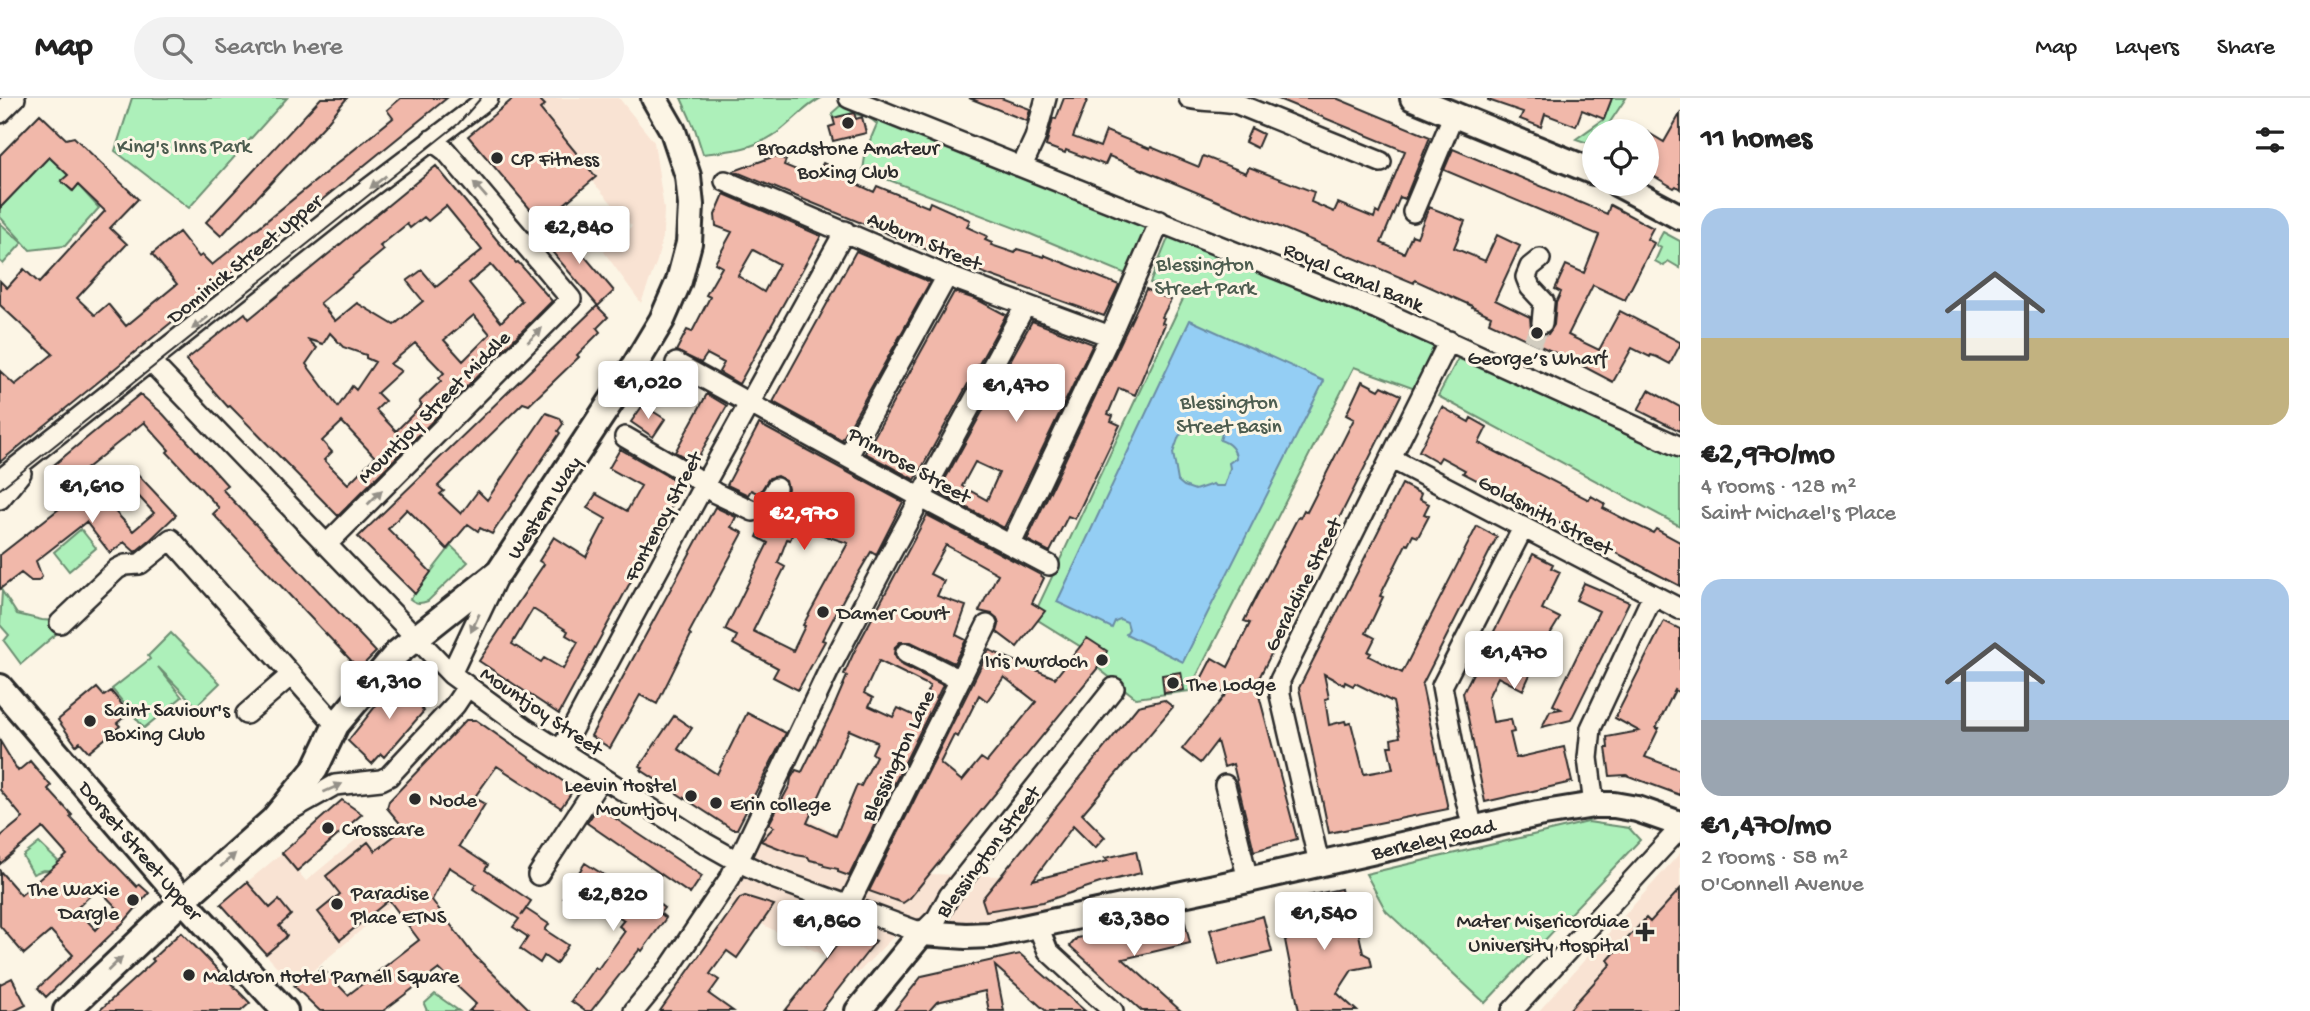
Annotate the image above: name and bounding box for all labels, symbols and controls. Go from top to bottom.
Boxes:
search box [134,17,624,80]
text: Map [35,29,92,67]
icon: search [158,29,196,67]
text: Search here [214,33,343,64]
text: Map [2035,34,2077,63]
text: Layers [2115,34,2179,63]
text: Share [2217,34,2275,63]
marker: Broadstone Amateur Boxing Club [840,115,856,131]
map controls [1582,119,1659,196]
button: locate [1582,119,1659,196]
icon: filters [2251,121,2289,159]
text: 11 homes [1701,123,1812,158]
park label: King's Inns Park [117,136,254,161]
place label: Broadstone Amateur Boxing Club [756,138,940,187]
place label: CP Fitness [511,149,600,174]
marker: CP Fitness [489,150,505,166]
one-way arrow [369,174,387,189]
one-way arrow [472,181,488,199]
street label: Dominick Street Upper [162,190,330,332]
pin: €2,840 [522,206,636,266]
street label: Auburn Street [863,208,987,279]
text: €2,840 [545,215,613,242]
street label: Royal Canal Bank [1279,239,1429,321]
icon: home [1932,253,2058,379]
park label: Blessington Street Park [1154,254,1258,303]
one-way arrow [191,316,209,331]
marker: George’s Wharf [1529,325,1545,341]
street label: Mountjoy Street Middle [354,326,518,490]
one-way arrow [526,327,543,344]
place label: George’s Wharf [1467,348,1608,373]
pin: €1,020 [591,362,705,421]
pin: €1,470 [959,364,1073,424]
text: €1,020 [614,370,682,397]
text: €1,470 [983,373,1049,400]
park label: Blessington Street Basin [1176,392,1282,441]
street label: Primrose Street [842,423,976,512]
text: €2,970/mo [1701,439,1835,474]
street label: Fontenoy Street [620,446,711,588]
street label: Western Way [503,453,589,565]
pin: €1,610 [35,466,149,525]
street label: Goldsmith Street [1473,471,1618,564]
text: €1,610 [60,474,124,501]
text: 4 rooms · 128 m² [1701,474,1856,501]
one-way arrow [366,489,382,506]
pin: €2,970 [747,492,861,552]
text: €2,970 [770,501,838,528]
text: Saint Michael's Place [1701,501,1896,528]
street label: Geraldine Street [1261,513,1351,657]
place label: Damer Court [835,603,951,628]
marker: Damer Court [815,604,831,620]
one-way arrow [469,613,481,633]
icon: home [1932,624,2058,750]
pin: €1,470 [1457,632,1571,691]
text: €1,470 [1481,640,1547,667]
place label: Iris Murdoch [985,651,1088,676]
marker: Iris Murdoch [1094,652,1110,668]
pin: €1,310 [332,662,446,721]
street label: Mountjoy Street [474,663,608,764]
text: €1,310 [357,670,421,697]
place label: The Lodge [1186,674,1277,699]
marker: The Lodge [1165,675,1181,691]
street label: Blessington Lane [857,686,943,827]
place label: Saint Saviour's Boxing Club [103,700,231,749]
marker: Saint Saviour's Boxing Club [82,713,98,729]
place label: Leevin Hostel Mountjoy [564,775,677,824]
street label: Dorset Street Upper [70,776,207,928]
street label: Blessington Street [931,780,1049,925]
one-way arrow [323,782,343,794]
marker: Leevin Hostel Mountjoy [683,788,699,804]
place label: Node [429,790,478,815]
marker: Node [407,791,423,807]
place label: Erin college [730,794,832,819]
marker: Erin college [708,795,724,811]
text: €1,470/mo [1701,810,1831,845]
street label: Berkeley Road [1369,815,1500,868]
place label: Crosscare [342,819,425,844]
marker: Crosscare [320,820,336,836]
text: 2 rooms · 58 m² [1701,845,1848,872]
one-way arrow [219,852,237,868]
text: O'Connell Avenue [1701,872,1864,899]
pin: €2,820 [556,874,670,933]
place label: The Waxie Dargle [27,879,120,928]
text: €2,820 [578,882,648,909]
place label: Paradise Place ETNS [350,883,447,932]
marker: The Waxie Dargle [125,892,141,908]
pin: €1,540 [1267,892,1381,952]
marker: Paradise Place ETNS [329,896,345,912]
pin: €3,380 [1077,898,1191,958]
pin: €1,860 [770,900,884,960]
text: €1,540 [1291,901,1357,928]
text: €3,380 [1099,907,1169,934]
text: €1,860 [793,909,861,936]
place label: Mater Misericordiae University Hospital [1456,911,1630,960]
marker: Mater Misericordiae University Hospital [1635,922,1655,942]
one-way arrow [106,956,124,972]
place label: Maldron Hotel Parnell Square [203,966,460,991]
marker: Maldron Hotel Parnell Square [181,967,197,983]

